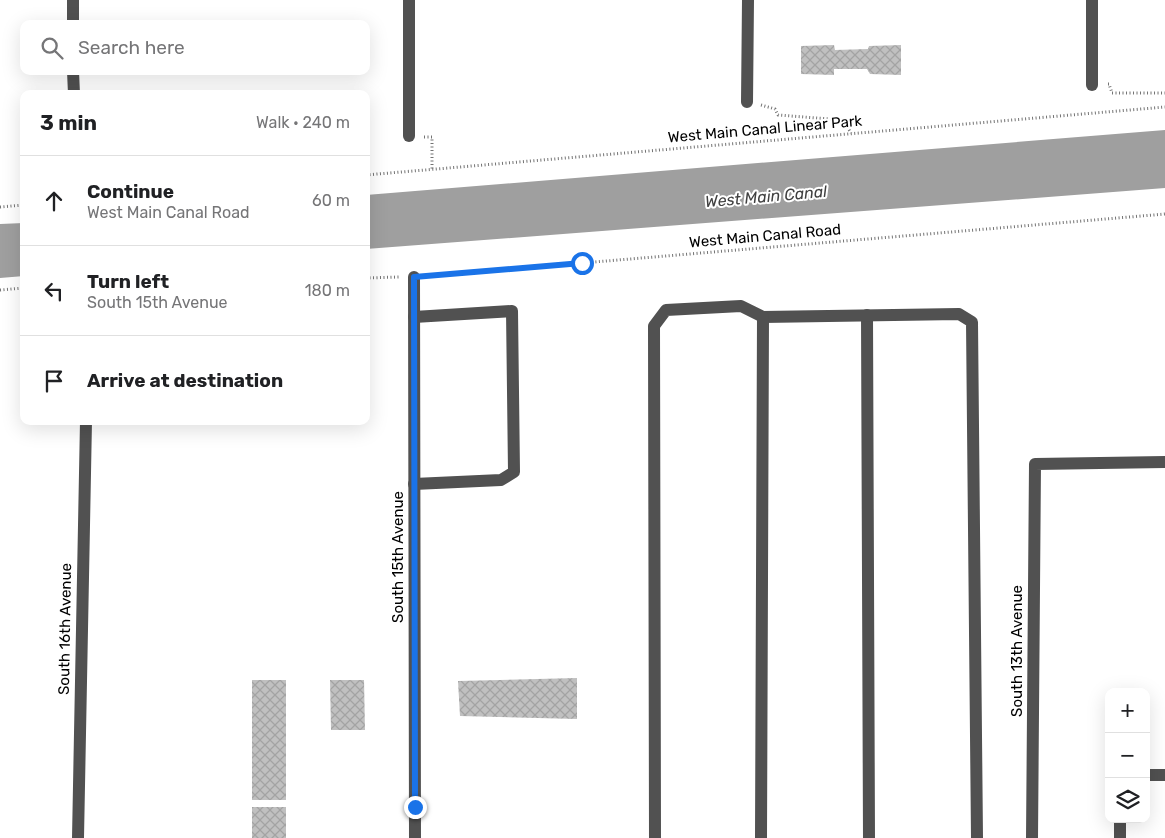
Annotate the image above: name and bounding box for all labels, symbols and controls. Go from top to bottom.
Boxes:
search box [20,20,370,75]
icon: search [38,34,66,62]
text: Search here [78,36,185,59]
text: 3 min [40,110,97,135]
street label: West Main Canal Linear Park [667,112,863,146]
text: Walk · 240 m [256,113,350,132]
text: Continue [87,180,174,203]
water label: West Main Canal [704,182,829,211]
icon: ahead [40,187,68,215]
text: 60 m [312,191,350,210]
text: West Main Canal Road [87,203,250,222]
street label: West Main Canal Road [688,220,842,252]
route start [571,252,594,275]
text: Turn left [87,270,169,293]
icon: left [40,277,68,305]
text: 180 m [305,281,350,300]
text: South 15th Avenue [87,293,228,312]
icon: arrive [40,367,68,395]
text: Arrive at destination [87,369,283,392]
street label: South 15th Avenue [389,491,407,623]
street label: South 16th Avenue [55,563,75,695]
street label: South 13th Avenue [1008,585,1026,717]
map controls [1105,688,1150,823]
button: + [1105,688,1150,733]
button: − [1105,733,1150,778]
button: layers [1105,778,1150,823]
route end [404,796,427,819]

